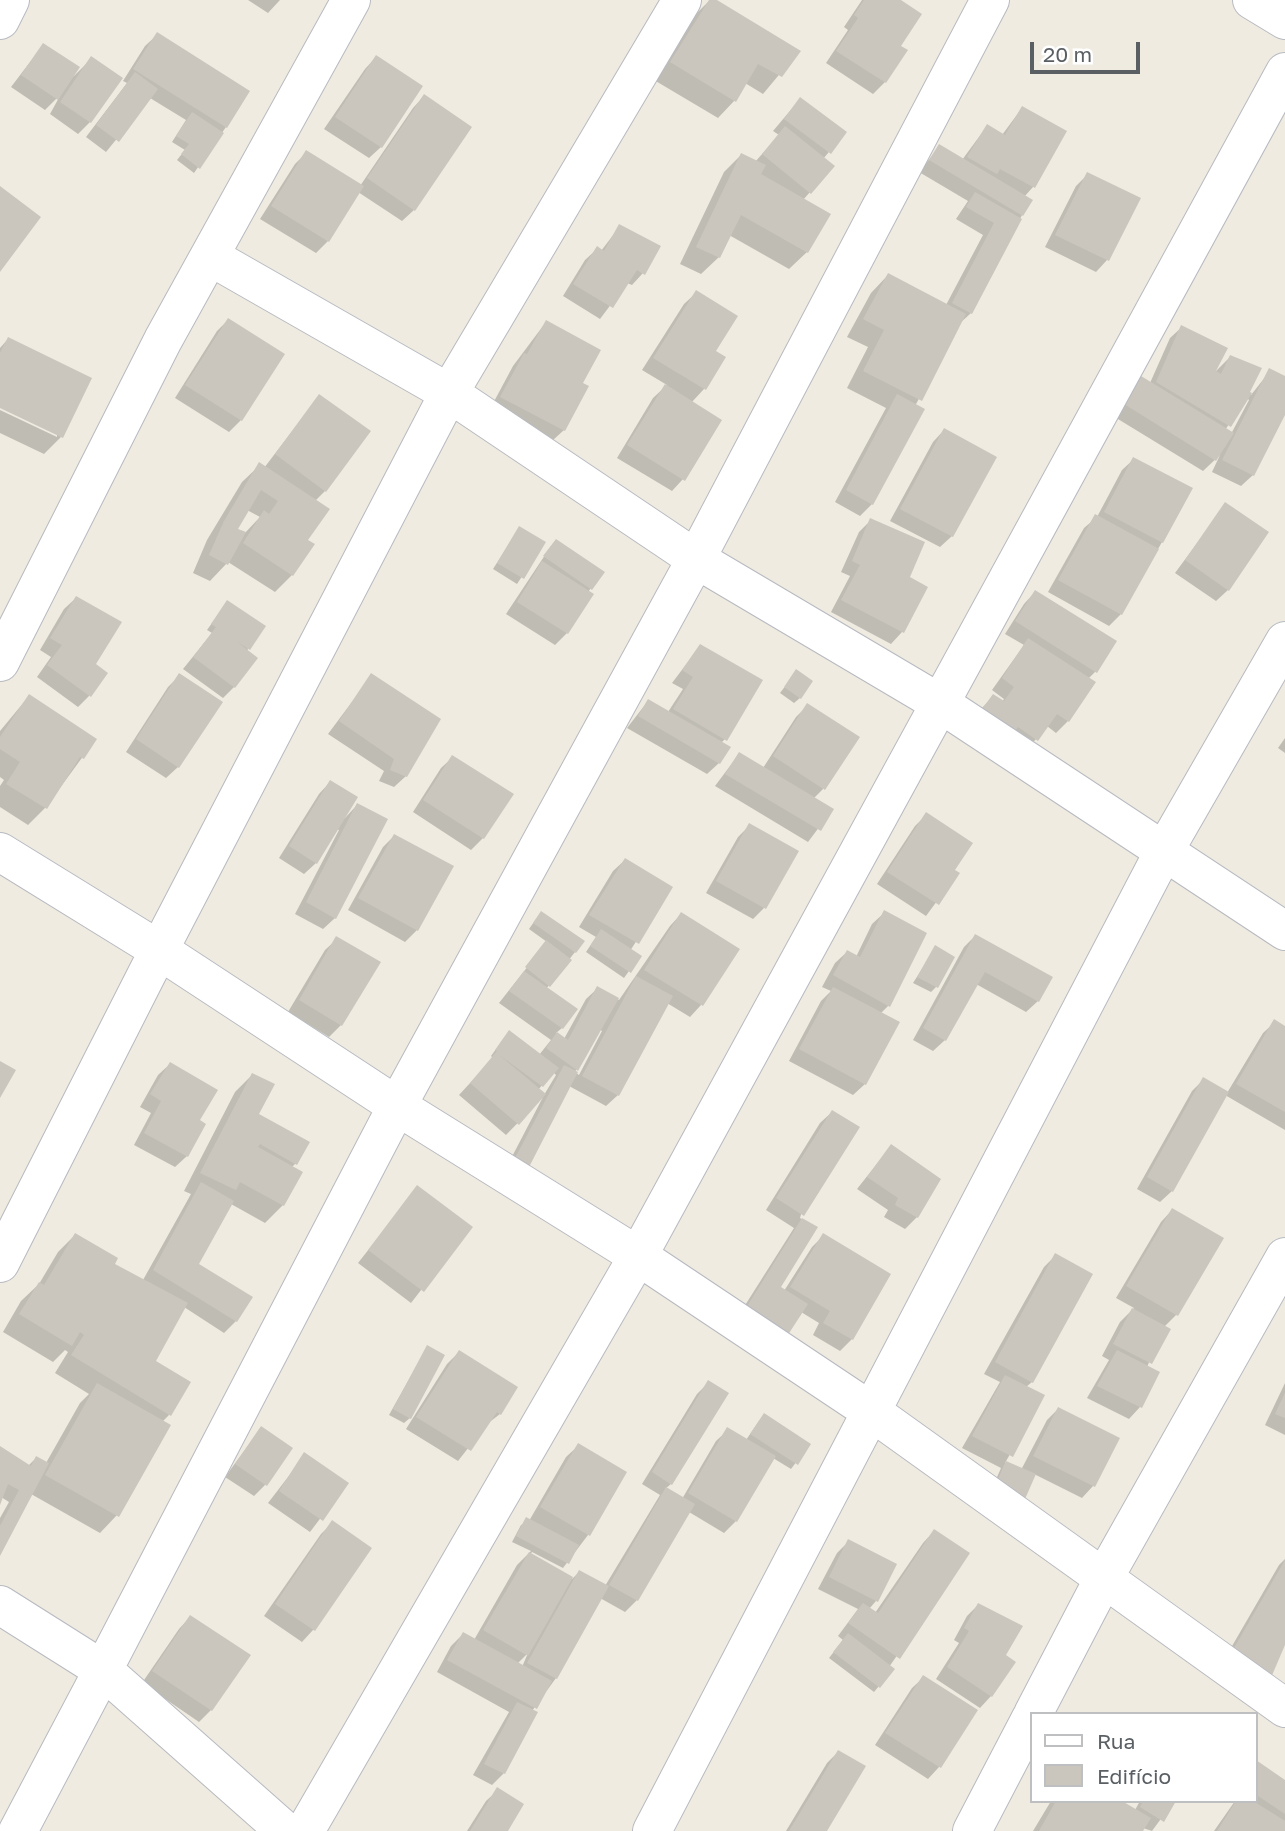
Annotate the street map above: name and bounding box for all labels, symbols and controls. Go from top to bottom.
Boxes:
scale bar [1033,28,1143,72]
text: 20 m [1043,41,1092,67]
legend [1030,1712,1257,1803]
text: Rua [1097,1728,1135,1754]
text: Edifício [1097,1763,1171,1789]

